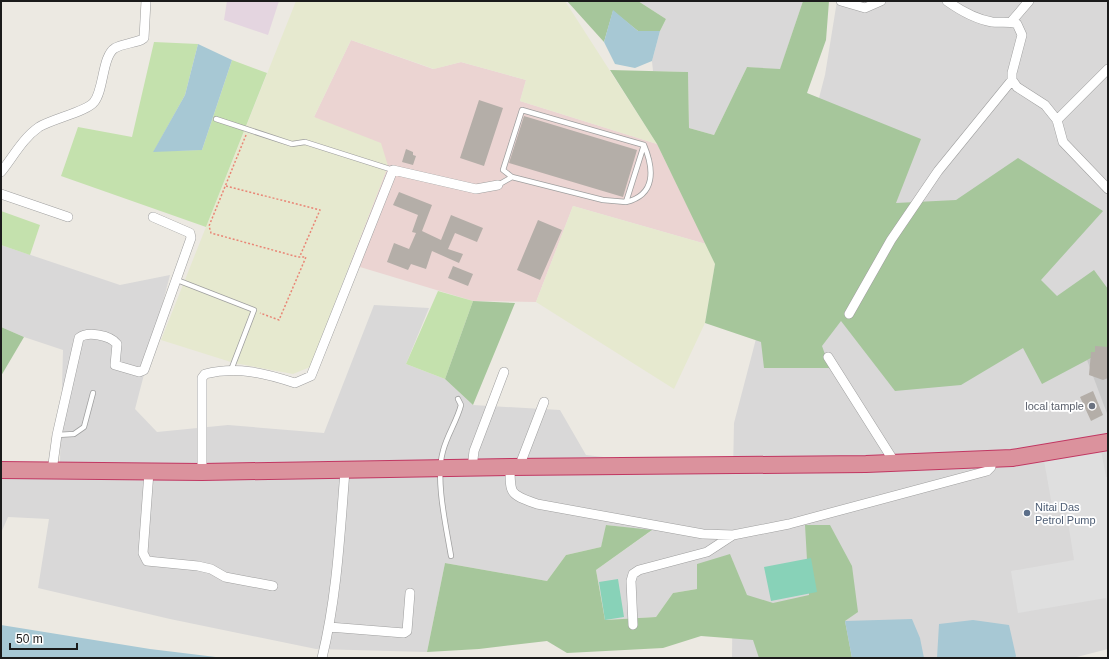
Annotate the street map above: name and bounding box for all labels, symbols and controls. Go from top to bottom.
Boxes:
place label: local tample [1025,400,1084,412]
marker: local tample [1087,401,1097,411]
place label: Nitai Das Petrol Pump [1035,501,1096,526]
marker: Nitai Das Petrol Pump [1022,508,1032,518]
scale bar [10,625,77,651]
text: 50 m [16,632,43,646]

